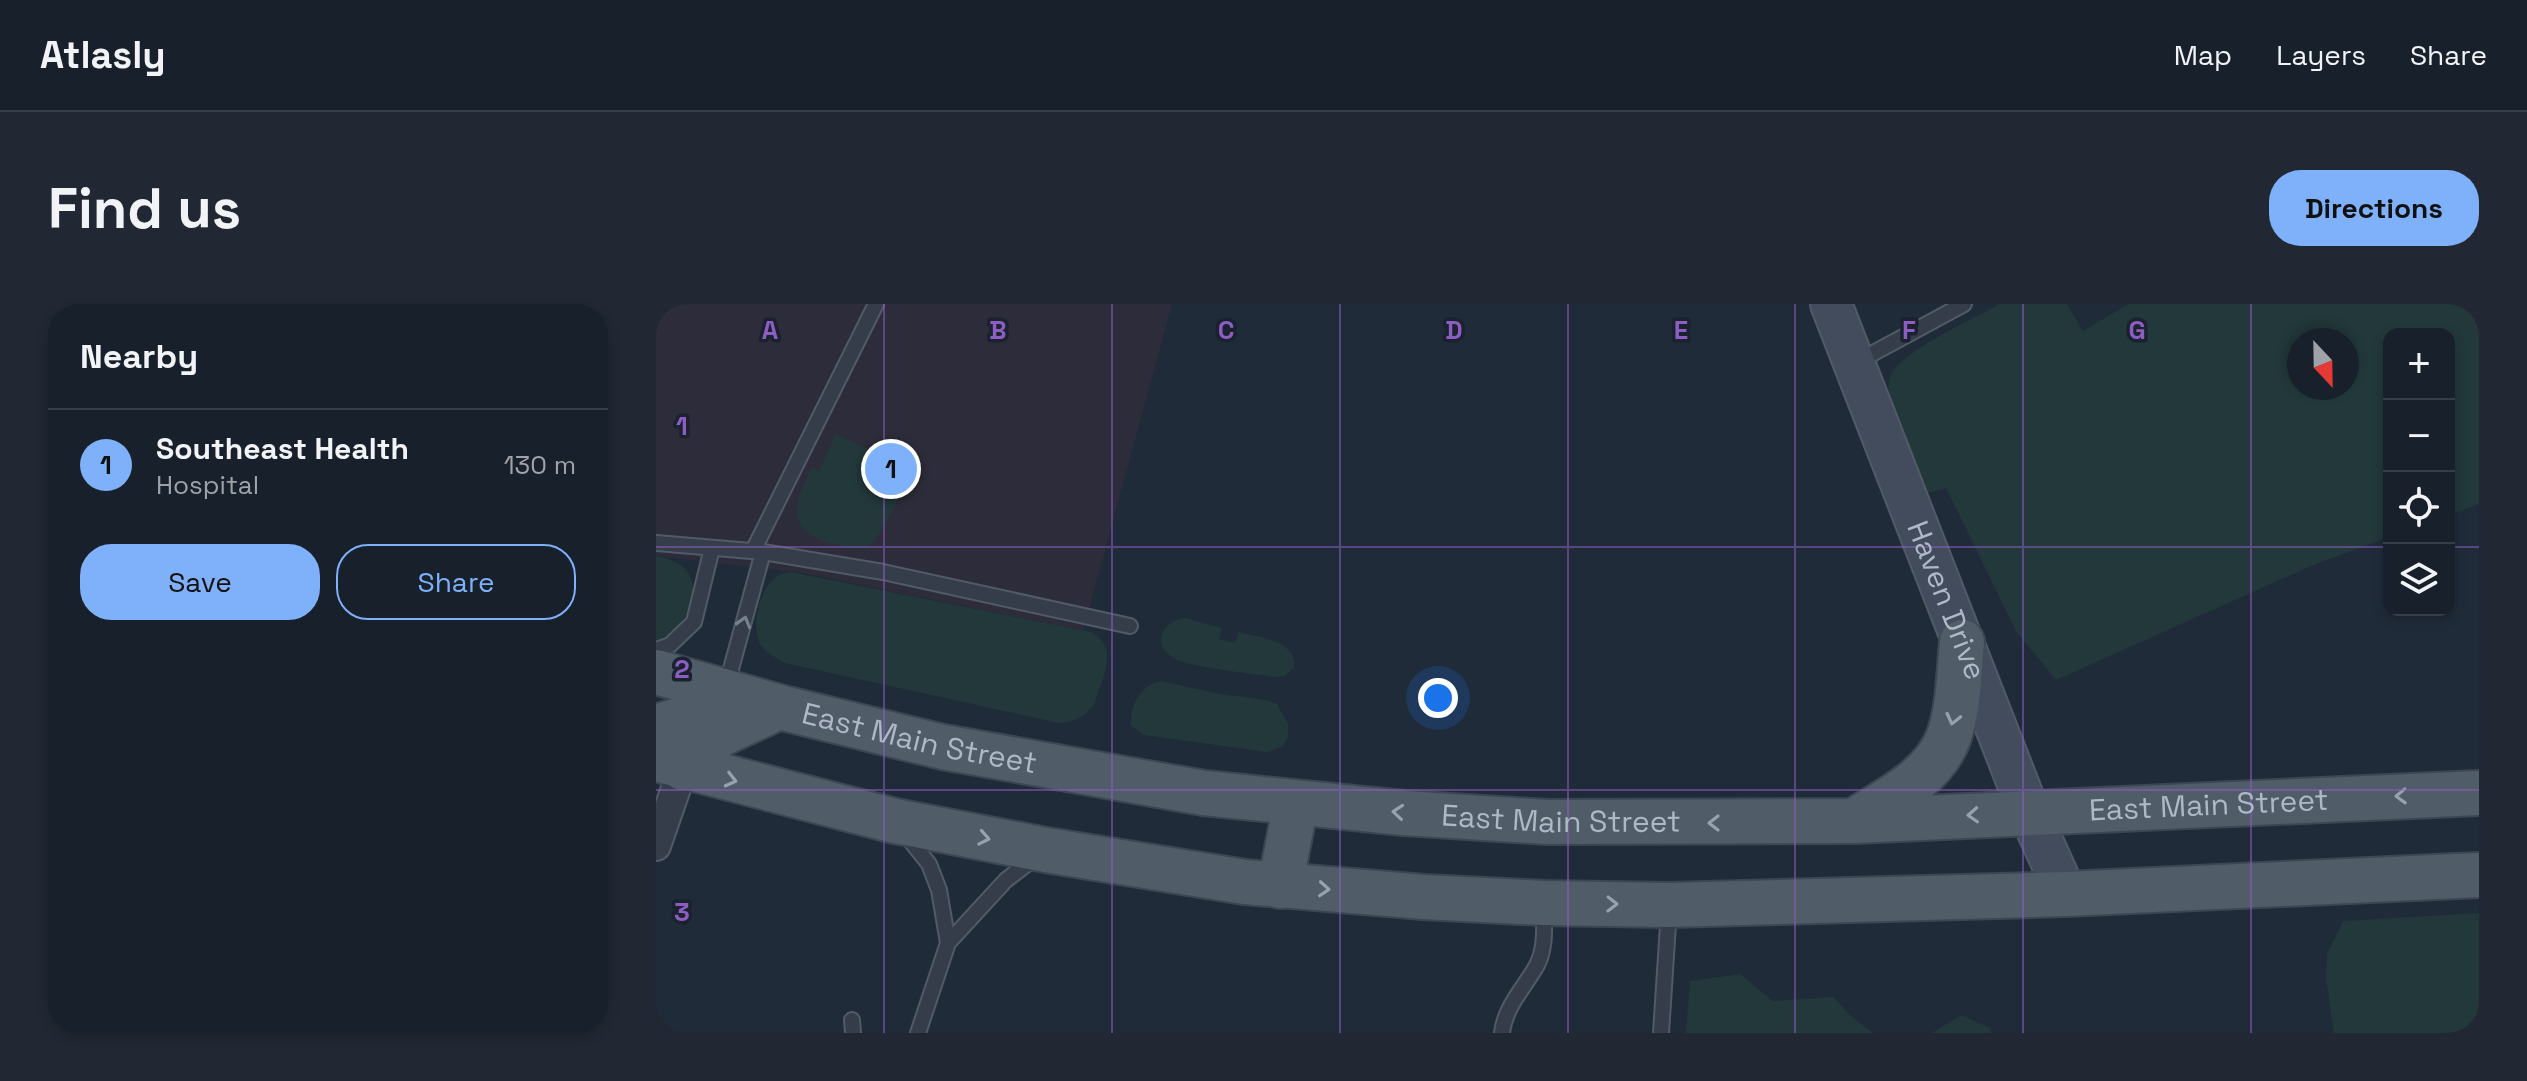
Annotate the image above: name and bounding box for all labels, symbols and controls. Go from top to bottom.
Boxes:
text: Atlasly [40,31,166,79]
text: Map [2174,37,2232,73]
text: Layers [2276,37,2366,73]
text: Share [2410,37,2487,73]
button: Directions [2269,170,2479,246]
text: Find us [48,173,241,244]
text: A [762,313,779,347]
text: B [989,313,1007,347]
text: C [1218,313,1234,347]
text: D [1445,313,1463,347]
text: E [1674,313,1688,347]
text: F [1902,313,1916,347]
text: G [2128,313,2146,347]
north arrow [2287,328,2359,400]
map controls [2383,328,2455,616]
button: + [2383,328,2455,400]
text: Nearby [80,335,198,378]
button: − [2383,400,2455,472]
text: 1 [676,409,688,443]
text: Southeast Health [156,429,409,468]
pin: 1 [865,439,917,499]
text: 1 [100,448,112,482]
text: 130 m [504,448,576,482]
text: Hospital [156,468,259,502]
button: locate [2383,472,2455,544]
street label: Haven Drive [1898,515,1996,685]
button: Save [80,544,320,620]
button: Share [336,544,576,620]
button: layers [2383,544,2455,616]
one-way arrow [735,615,751,629]
text: 2 [674,652,690,686]
your location [1418,678,1458,718]
street label: East Main Street [798,693,1040,782]
one-way arrow [1945,712,1962,726]
one-way arrow [724,771,738,788]
street label: East Main Street [2088,780,2329,829]
one-way arrow [2394,787,2407,804]
street label: East Main Street [1440,795,1681,841]
one-way arrow [1391,804,1404,821]
one-way arrow [1967,806,1979,823]
one-way arrow [1707,814,1720,831]
one-way arrow [978,829,991,846]
one-way arrow [1318,880,1331,897]
text: 3 [674,895,690,929]
one-way arrow [1606,895,1619,913]

